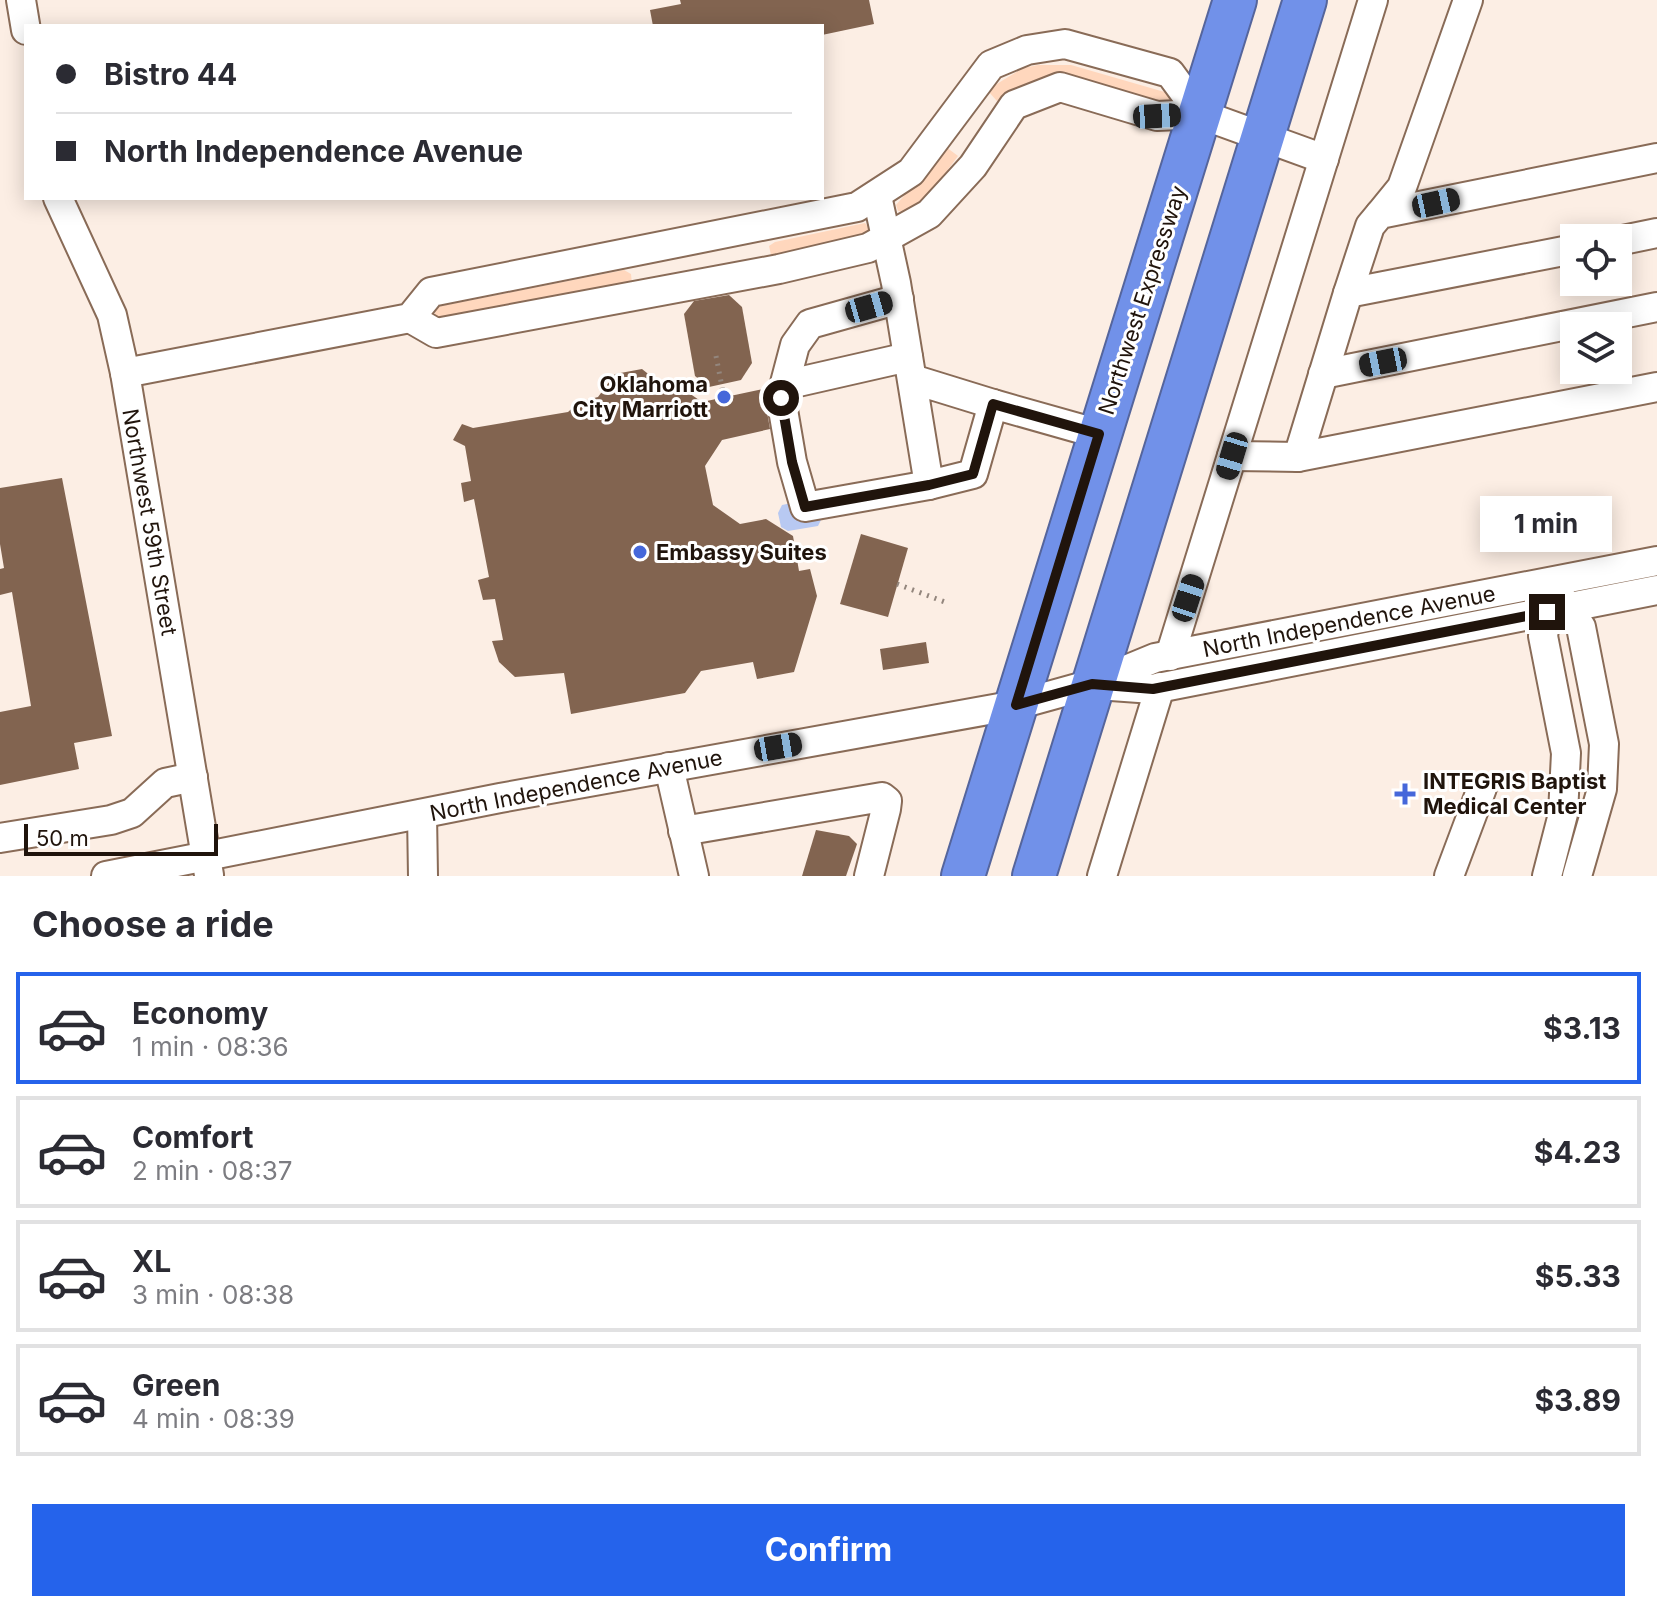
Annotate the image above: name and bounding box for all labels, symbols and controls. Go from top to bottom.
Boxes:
text: Bistro 44 [104,56,237,92]
car [1132,103,1182,129]
text: North Independence Avenue [104,133,523,169]
street label: Northwest Expressway [1093,182,1191,418]
car [1410,186,1462,220]
map controls [1560,224,1632,384]
button: locate [1560,224,1632,296]
car [843,289,895,325]
button: layers [1560,312,1632,384]
car [1357,346,1409,378]
place label: Oklahoma City Marriott [572,371,708,422]
route start [763,380,799,416]
marker: Oklahoma City Marriott [715,388,733,406]
street label: Northwest 59th Street [117,407,183,637]
car [1214,430,1250,482]
callout: 1 min [1481,496,1613,552]
text: 1 min [1514,508,1578,539]
place label: Embassy Suites [656,539,827,565]
marker: Embassy Suites [631,543,649,561]
car [1169,571,1207,625]
street label: North Independence Avenue [1201,580,1497,662]
route end [1529,594,1565,630]
car [752,731,804,763]
street label: North Independence Avenue [428,744,724,826]
place label: INTEGRIS Baptist Medical Center [1423,768,1606,819]
marker: INTEGRIS Baptist Medical Center [1394,783,1416,805]
scale bar [24,820,218,856]
text: 50 m [36,825,89,851]
text: Choose a ride [32,902,274,946]
icon: car [36,992,108,1064]
text: Economy [132,995,268,1031]
text: $3.13 [1543,1010,1621,1046]
text: 1 min · 08:36 [132,1031,289,1062]
icon: car [36,1116,108,1188]
text: Comfort [132,1119,253,1155]
text: $4.23 [1534,1134,1621,1170]
text: 2 min · 08:37 [132,1155,292,1186]
icon: car [36,1240,108,1312]
text: XL [132,1243,171,1279]
text: $5.33 [1535,1258,1621,1294]
text: 3 min · 08:38 [132,1279,294,1310]
icon: car [36,1364,108,1436]
text: Green [132,1367,220,1403]
text: $3.89 [1534,1382,1621,1418]
text: 4 min · 08:39 [132,1403,295,1434]
button: Confirm [32,1504,1625,1596]

